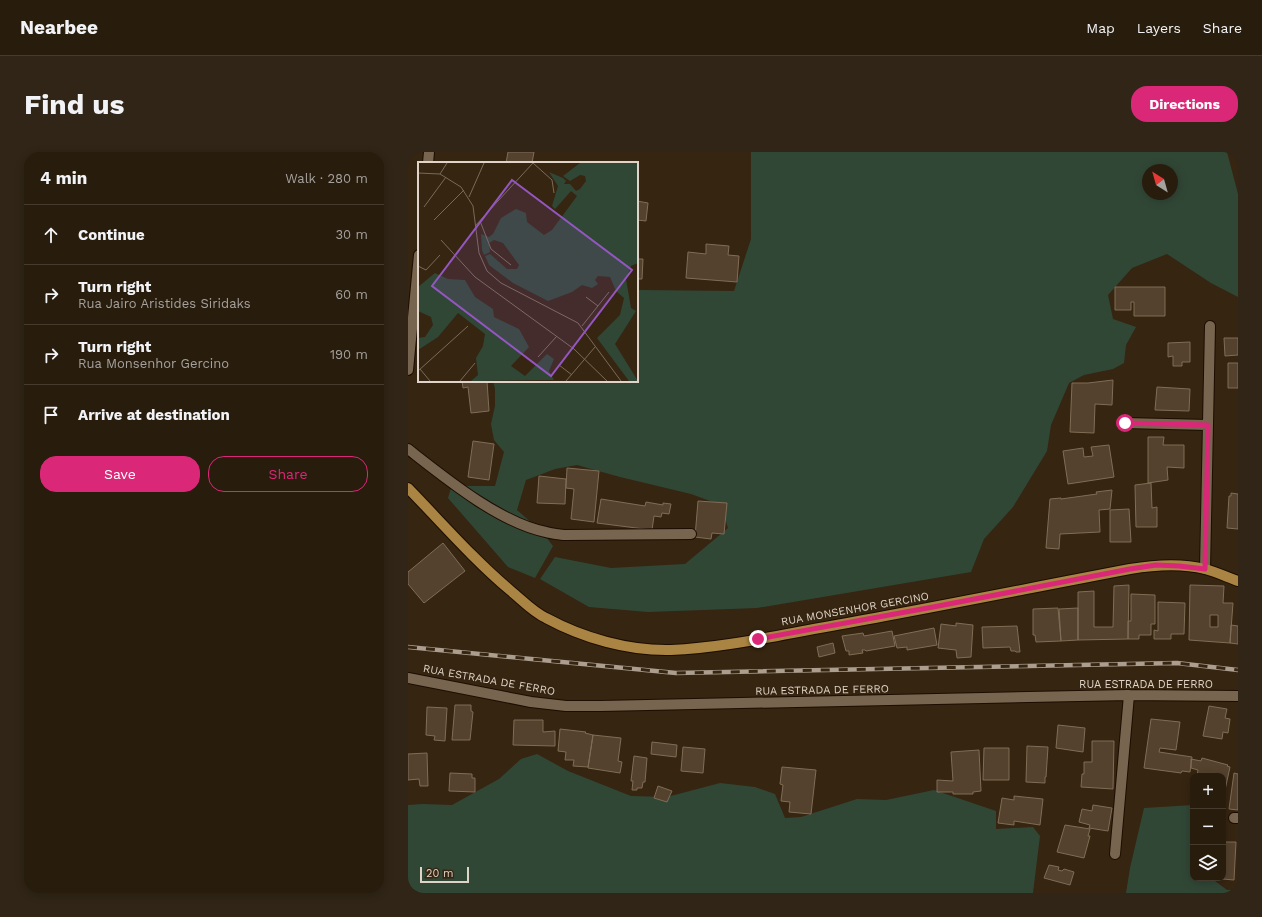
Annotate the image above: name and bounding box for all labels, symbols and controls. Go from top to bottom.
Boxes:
text: Nearbee [20,16,98,39]
text: Map [1086,20,1115,36]
text: Layers [1137,20,1181,36]
text: Share [1203,20,1242,36]
button: Directions [1131,86,1238,122]
text: Find us [24,88,124,121]
inset map [418,162,638,382]
north arrow [1142,164,1178,200]
text: 4 min [40,168,87,188]
text: Walk · 280 m [285,171,368,186]
icon: ahead [40,224,62,246]
text: Continue [78,226,145,244]
text: 30 m [336,227,368,242]
text: Turn right [78,278,151,296]
icon: right [40,284,62,306]
text: 60 m [335,287,368,302]
text: Rua Jairo Aristides Siridaks [78,296,251,311]
text: Turn right [78,338,151,356]
icon: right [40,344,62,366]
text: 190 m [330,347,368,362]
text: Rua Monsenhor Gercino [78,356,229,371]
icon: arrive [40,404,62,426]
text: Arrive at destination [78,406,230,424]
route start [1116,414,1134,432]
button: Save [40,456,200,492]
button: Share [208,456,368,492]
street label: RUA MONSENHOR GERCINO [780,590,930,628]
route end [749,630,767,648]
street label: RUA ESTRADA DE FERRO [422,662,556,698]
street label: RUA ESTRADA DE FERRO [1079,678,1213,691]
street label: RUA ESTRADA DE FERRO [755,682,889,698]
map controls [1190,773,1226,881]
button: + [1190,773,1226,809]
button: − [1190,809,1226,845]
button: layers [1190,845,1226,881]
scale bar [420,865,469,884]
text: 20 m [426,867,454,880]

